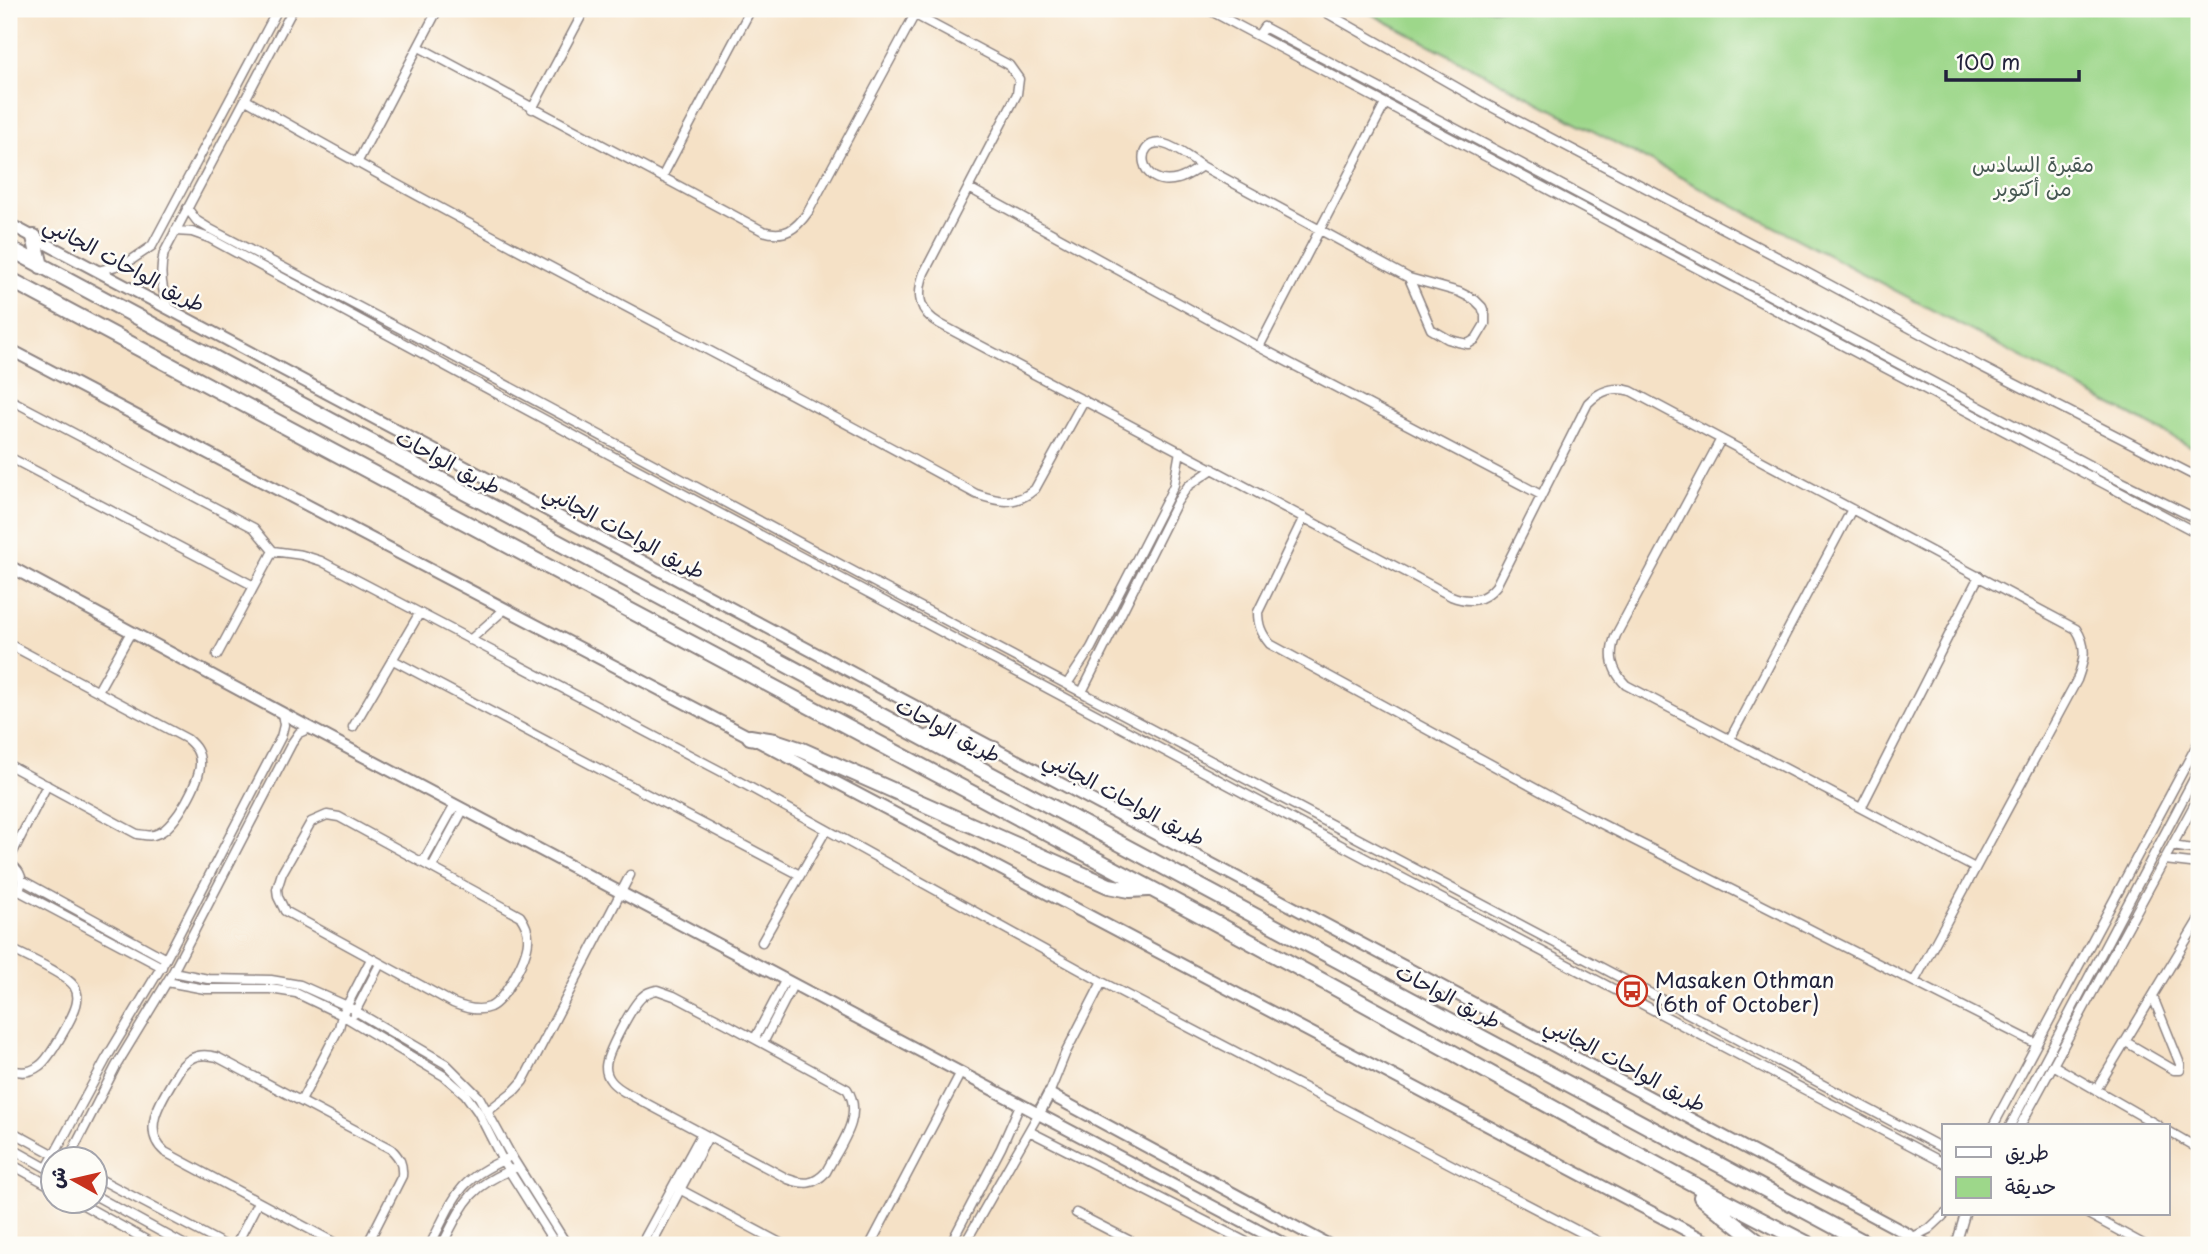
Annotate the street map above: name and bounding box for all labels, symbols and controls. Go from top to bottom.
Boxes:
scale bar [1946,38,2078,82]
text: 100 m [1956,45,2020,77]
park label: مقبرة السادس من أكتوبر [1972,147,2094,203]
street label: طريق الواحات الجانبي [36,207,212,324]
street label: طريق الواحات [391,420,507,502]
street label: طريق الواحات الجانبي [536,474,712,591]
street label: طريق الواحات [891,688,1007,770]
street label: طريق الواحات الجانبي [1036,741,1212,858]
street label: طريق الواحات [1391,954,1507,1036]
place label: Masaken Othman (6th of October) [1655,963,1834,1019]
bus stop icon: Masaken Othman (6th of October) [1615,974,1649,1008]
street label: طريق الواحات الجانبي [1537,1007,1713,1124]
legend [1942,1124,2170,1216]
text: طريق [2005,1135,2049,1167]
north arrow [38,1146,108,1216]
text: ش [41,1165,72,1190]
text: حديقة [2005,1169,2056,1201]

